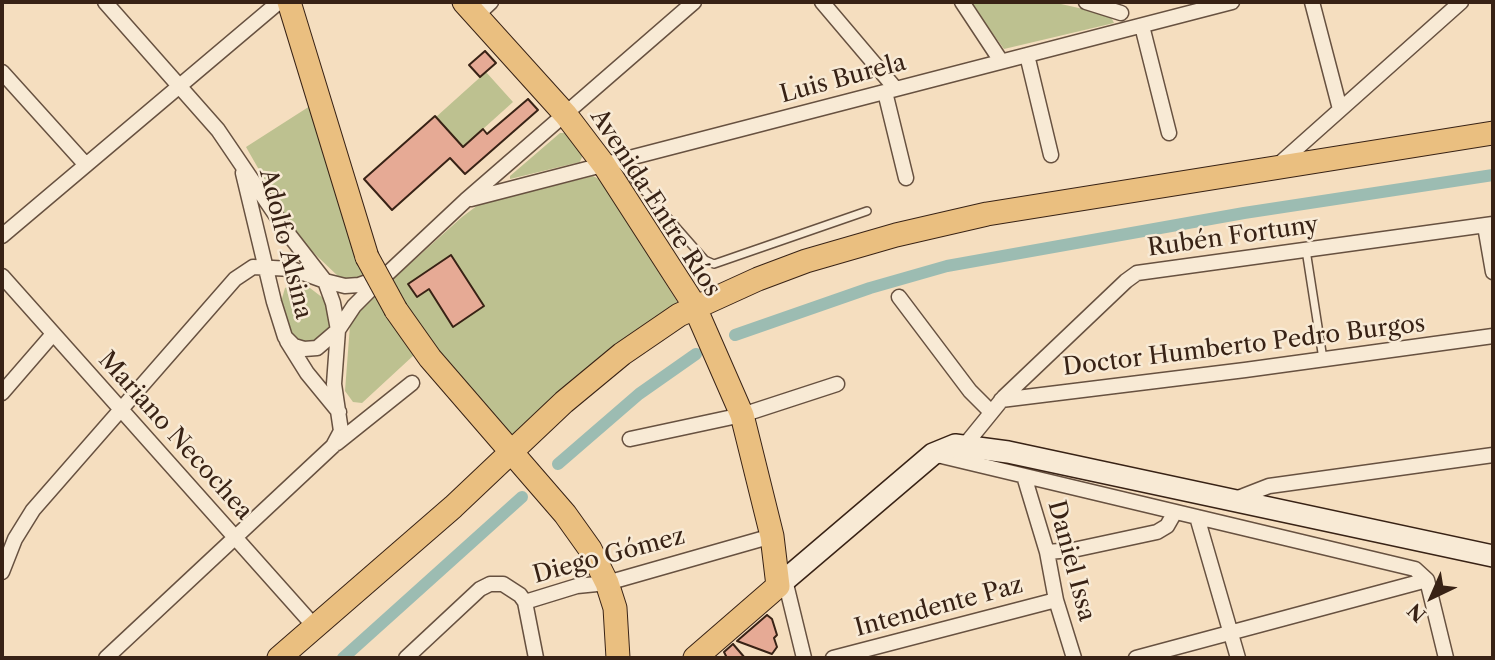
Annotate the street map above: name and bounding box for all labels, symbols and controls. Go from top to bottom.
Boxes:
street label: Luis Burela [777,48,909,110]
street label: Avenida Entre Ríos [584,104,726,302]
street label: Adolfo Alsina [252,166,318,322]
street label: Rubén Fortuny [1146,211,1320,263]
street label: Doctor Humberto Pedro Burgos [1061,309,1427,383]
street label: Mariano Necochea [92,346,258,526]
street label: Daniel Issa [1041,497,1101,625]
street label: Diego Gómez [530,522,688,590]
north arrow [1397,562,1467,632]
street label: Intendente Paz [852,571,1026,643]
text: N [1403,598,1431,626]

